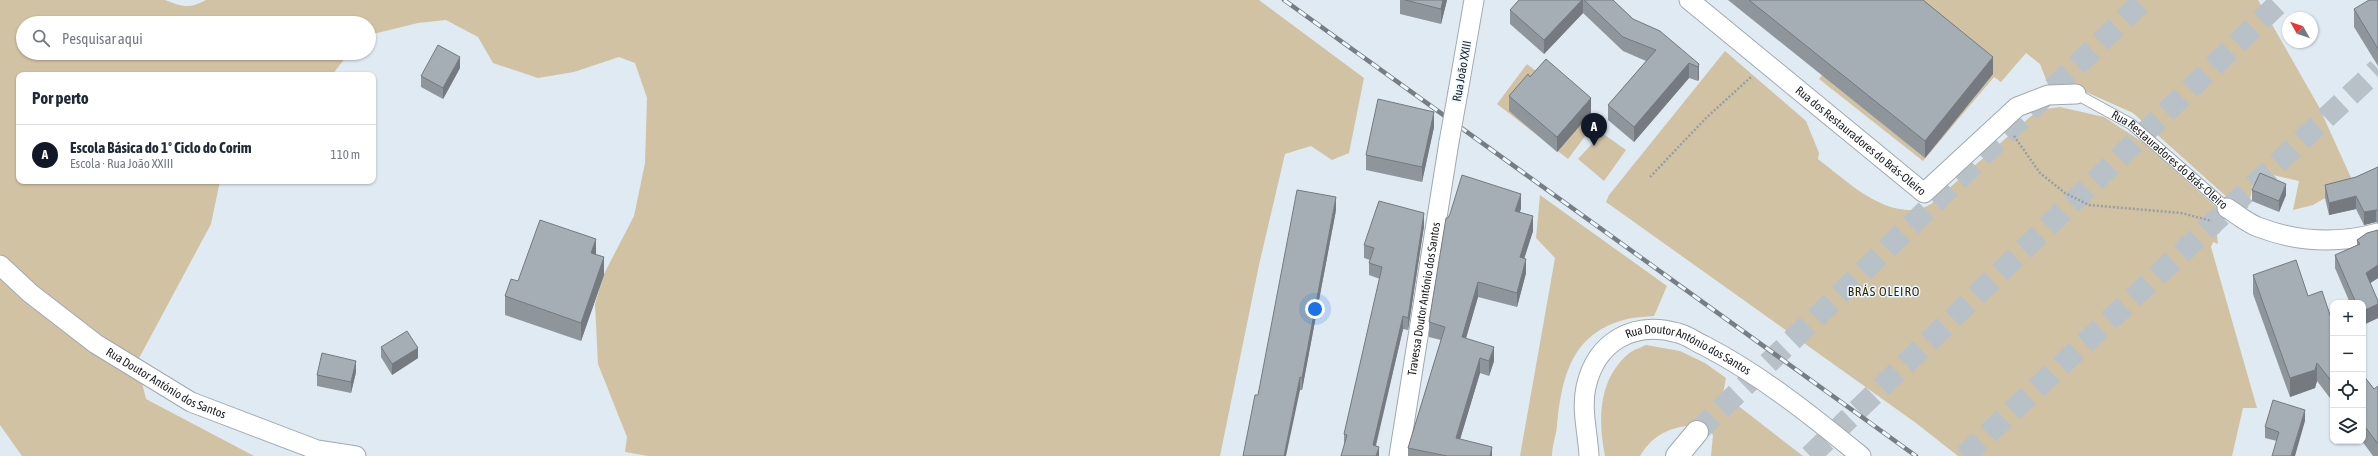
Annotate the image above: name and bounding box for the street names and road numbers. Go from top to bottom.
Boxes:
street label: Rua João XXIII [1450,40,1474,102]
street label: Rua dos Restauradores do Brás-Oleiro [1793,83,1929,199]
street label: Rua Restauradores do Brás-Oleiro [2109,108,2231,212]
street label: Travessa Doutor António dos Santos [1405,221,1443,377]
street label: Rua Doutor António dos Santos [1623,322,1753,378]
street label: Rua Doutor António dos Santos [104,345,228,422]

